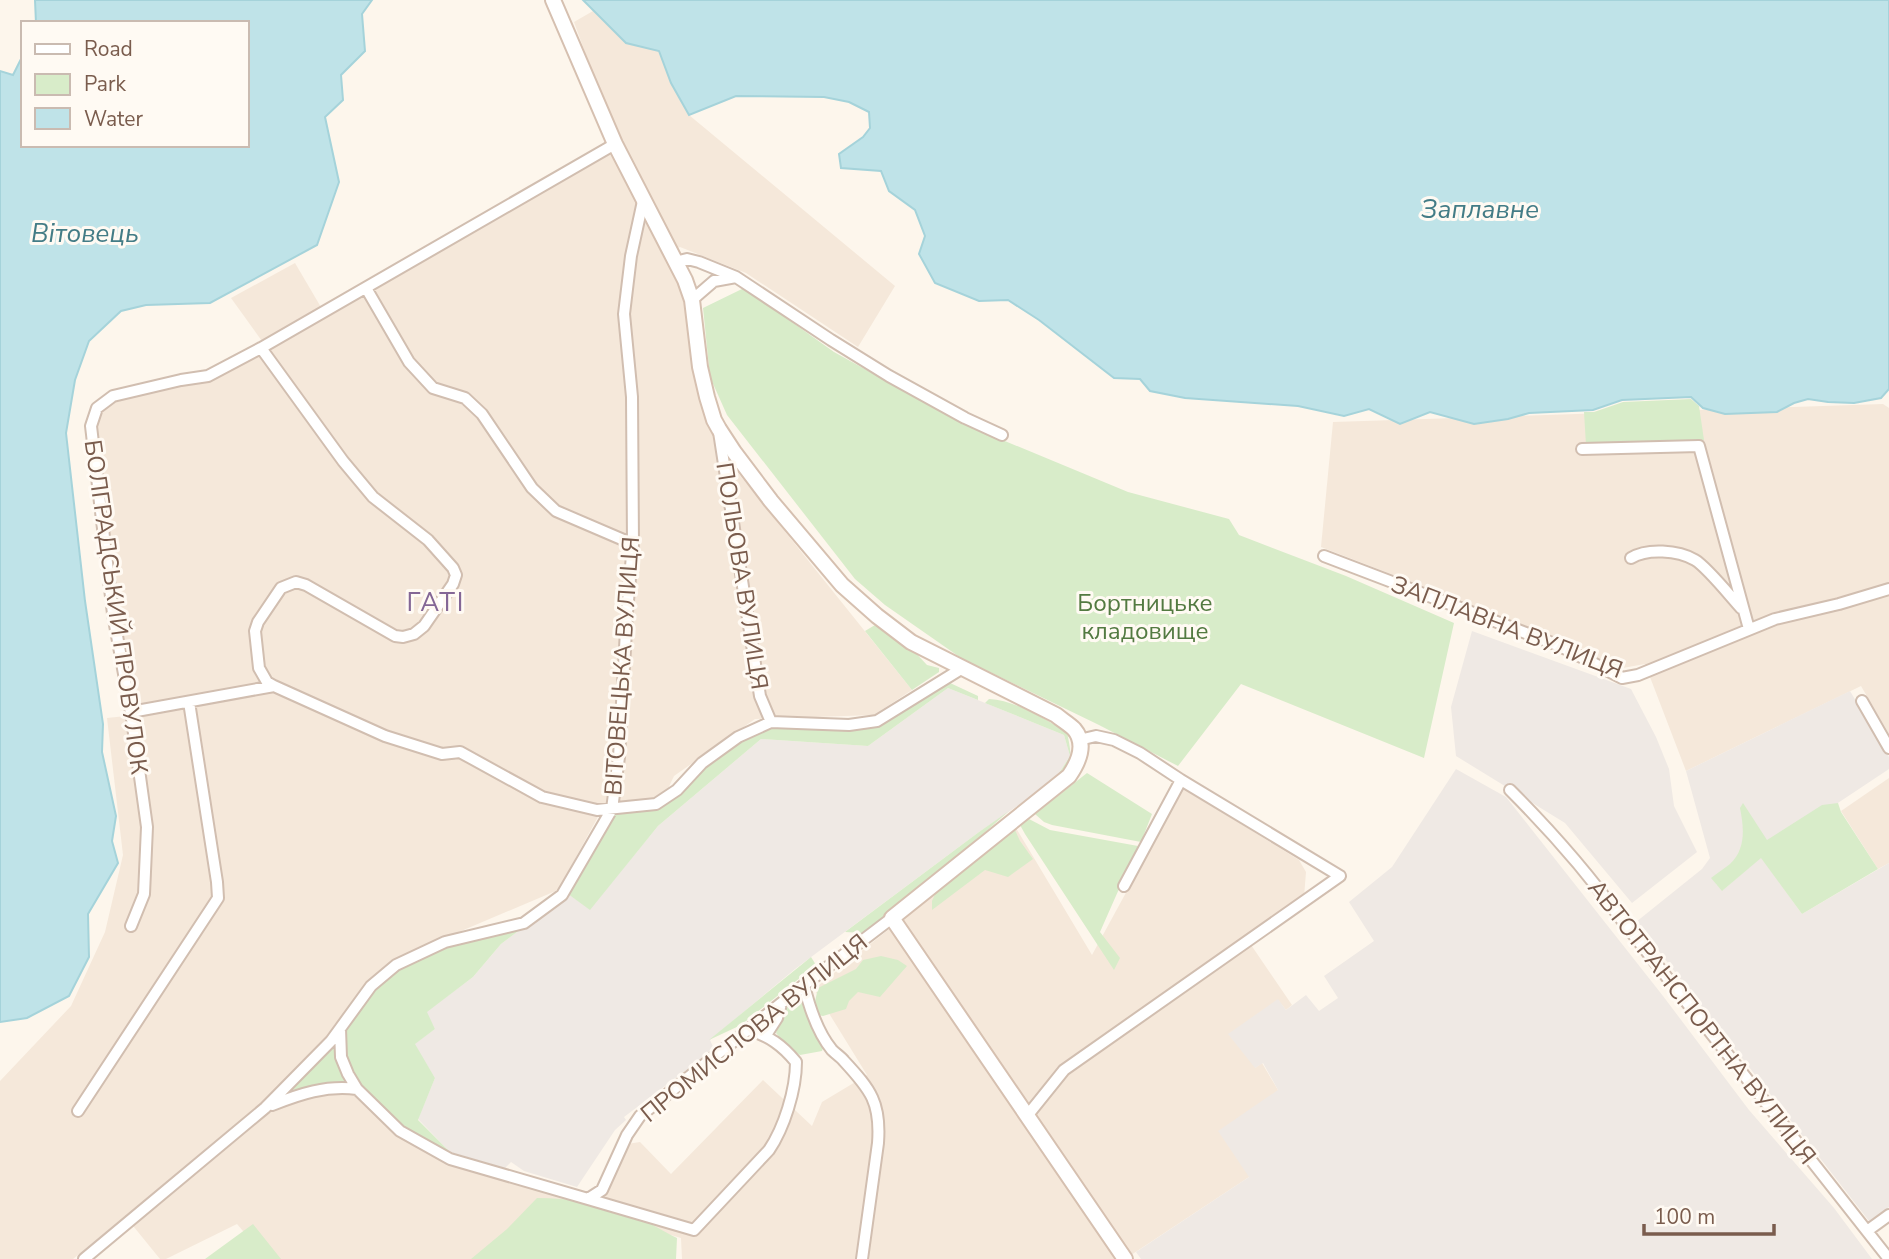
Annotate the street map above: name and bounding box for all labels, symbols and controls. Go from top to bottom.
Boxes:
legend [21,21,248,147]
text: Road [84,35,133,63]
text: Park [84,70,126,98]
text: Water [84,105,143,133]
water label: Заплавне [1421,192,1539,227]
water label: Вітовець [31,216,139,251]
street label: БОЛГРАДСЬКИЙ ПРОВУЛОК [77,438,155,777]
street label: ПОЛЬОВА ВУЛИЦЯ [708,460,776,692]
street label: ВІТОВЕЦЬКА ВУЛИЦЯ [597,535,647,797]
street label: ЗАПЛАВНА ВУЛИЦЯ [1387,568,1627,686]
district label: ГАТІ [407,585,465,620]
park label: Бортницьке кладовище [1077,587,1213,647]
street label: АВТОТРАНСПОРТНА ВУЛИЦЯ [1581,873,1823,1171]
street label: ПРОМИСЛОВА ВУЛИЦЯ [634,926,874,1130]
scale bar [1644,1192,1773,1236]
text: 100 m [1654,1203,1715,1231]

